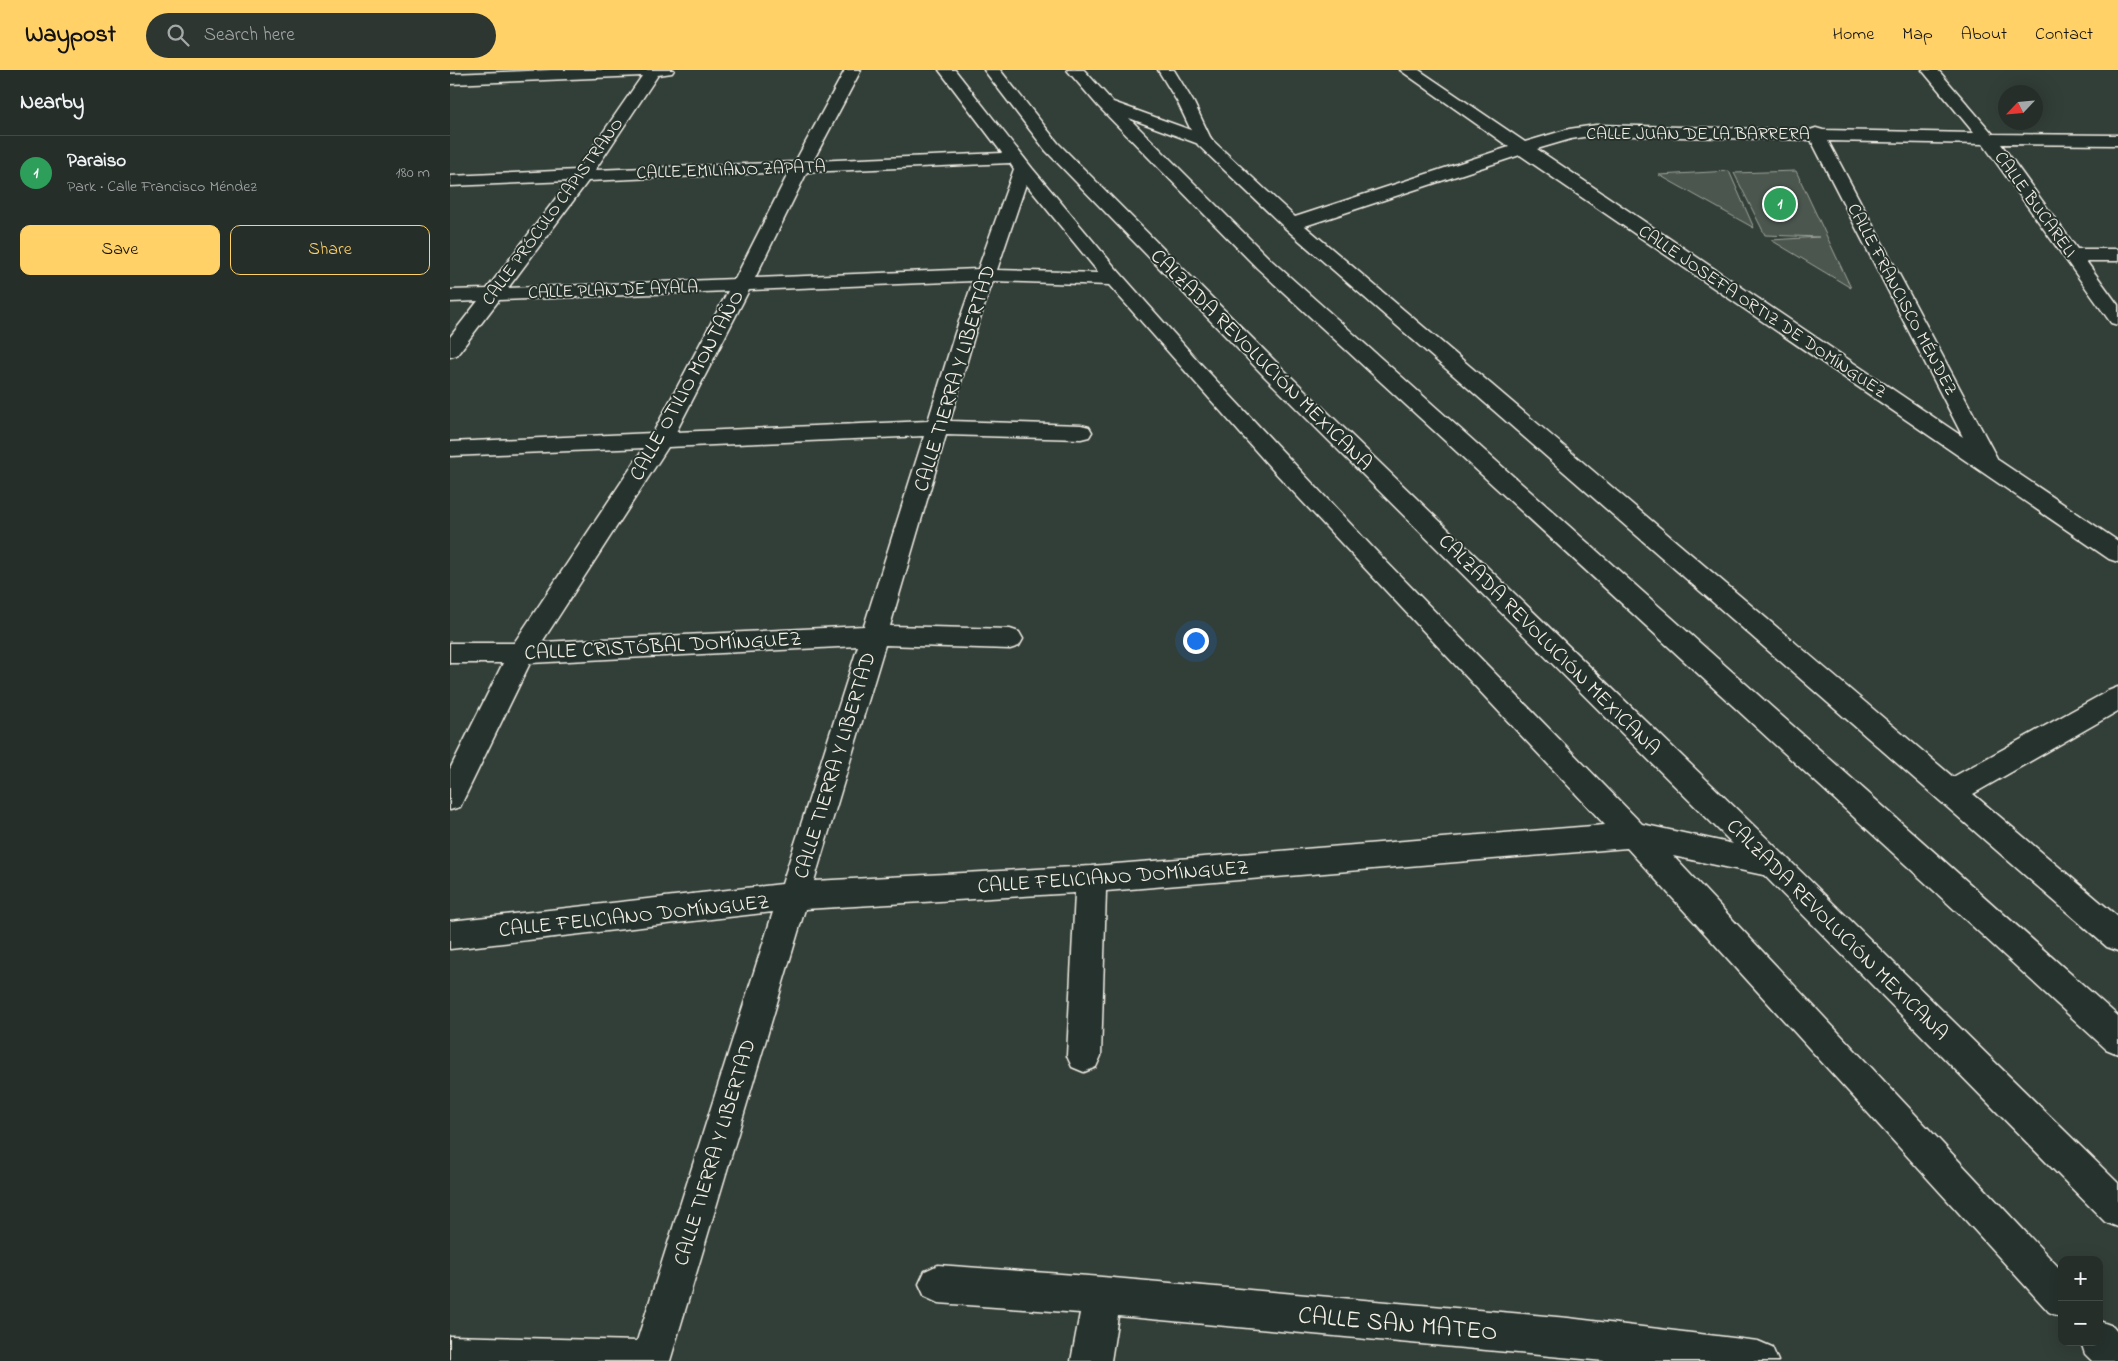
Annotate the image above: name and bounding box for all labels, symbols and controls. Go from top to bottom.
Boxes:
search box [146,13,496,58]
text: Waypost [25,18,116,53]
icon: search [164,21,192,49]
text: Search here [204,22,295,49]
text: Home [1833,22,1874,48]
text: Map [1902,22,1933,48]
text: About [1961,22,2007,48]
text: Contact [2035,22,2093,48]
north arrow [1998,85,2043,130]
text: Nearby [20,88,84,118]
street label: CALLE PRÓCULO CAPISTRANO [476,113,631,312]
street label: CALLE JUAN DE LA BARRERA [1586,122,1810,148]
street label: CALLE BUCARELI [1987,147,2082,264]
text: Paraiso [67,148,126,175]
street label: CALLE EMILIANO ZAPATA [636,155,826,187]
text: 1 [33,161,39,185]
text: 180 m [396,161,430,185]
text: Park · Calle Francisco Méndez [67,175,257,199]
pin: 1 [1764,185,1796,223]
street label: CALLE FRANCISCO MÉNDEZ [1839,199,1963,401]
street label: CALLE JOSEFA ORTIZ DE DOMÍNGUEZ [1632,219,1891,406]
button: Save [20,225,220,275]
button: Share [230,225,430,275]
street label: CALZADA REVOLUCIÓN MEXICANA [1143,242,1379,478]
street label: CALLE TIERRA Y LIBERTAD [907,262,1005,496]
street label: CALLE PLAN DE AYALA [528,275,699,307]
street label: CALLE OTILIO MONTAÑO [623,285,753,487]
street label: CALZADA REVOLUCIÓN MEXICANA [1431,527,1667,763]
street label: CALLE CRISTÓBAL DOMÍNGUEZ [524,625,803,669]
your location [1183,628,1209,654]
street label: CALLE TIERRA Y LIBERTAD [787,649,885,883]
street label: CALZADA REVOLUCIÓN MEXICANA [1719,812,1955,1048]
street label: CALLE FELICIANO DOMÍNGUEZ [977,854,1250,902]
street label: CALLE FELICIANO DOMÍNGUEZ [497,888,771,946]
street label: CALLE TIERRA Y LIBERTAD [667,1036,765,1270]
map controls [2058,1256,2103,1346]
button: + [2058,1256,2103,1301]
street label: CALLE SAN MATEO [1297,1298,1499,1352]
button: − [2058,1301,2103,1346]

